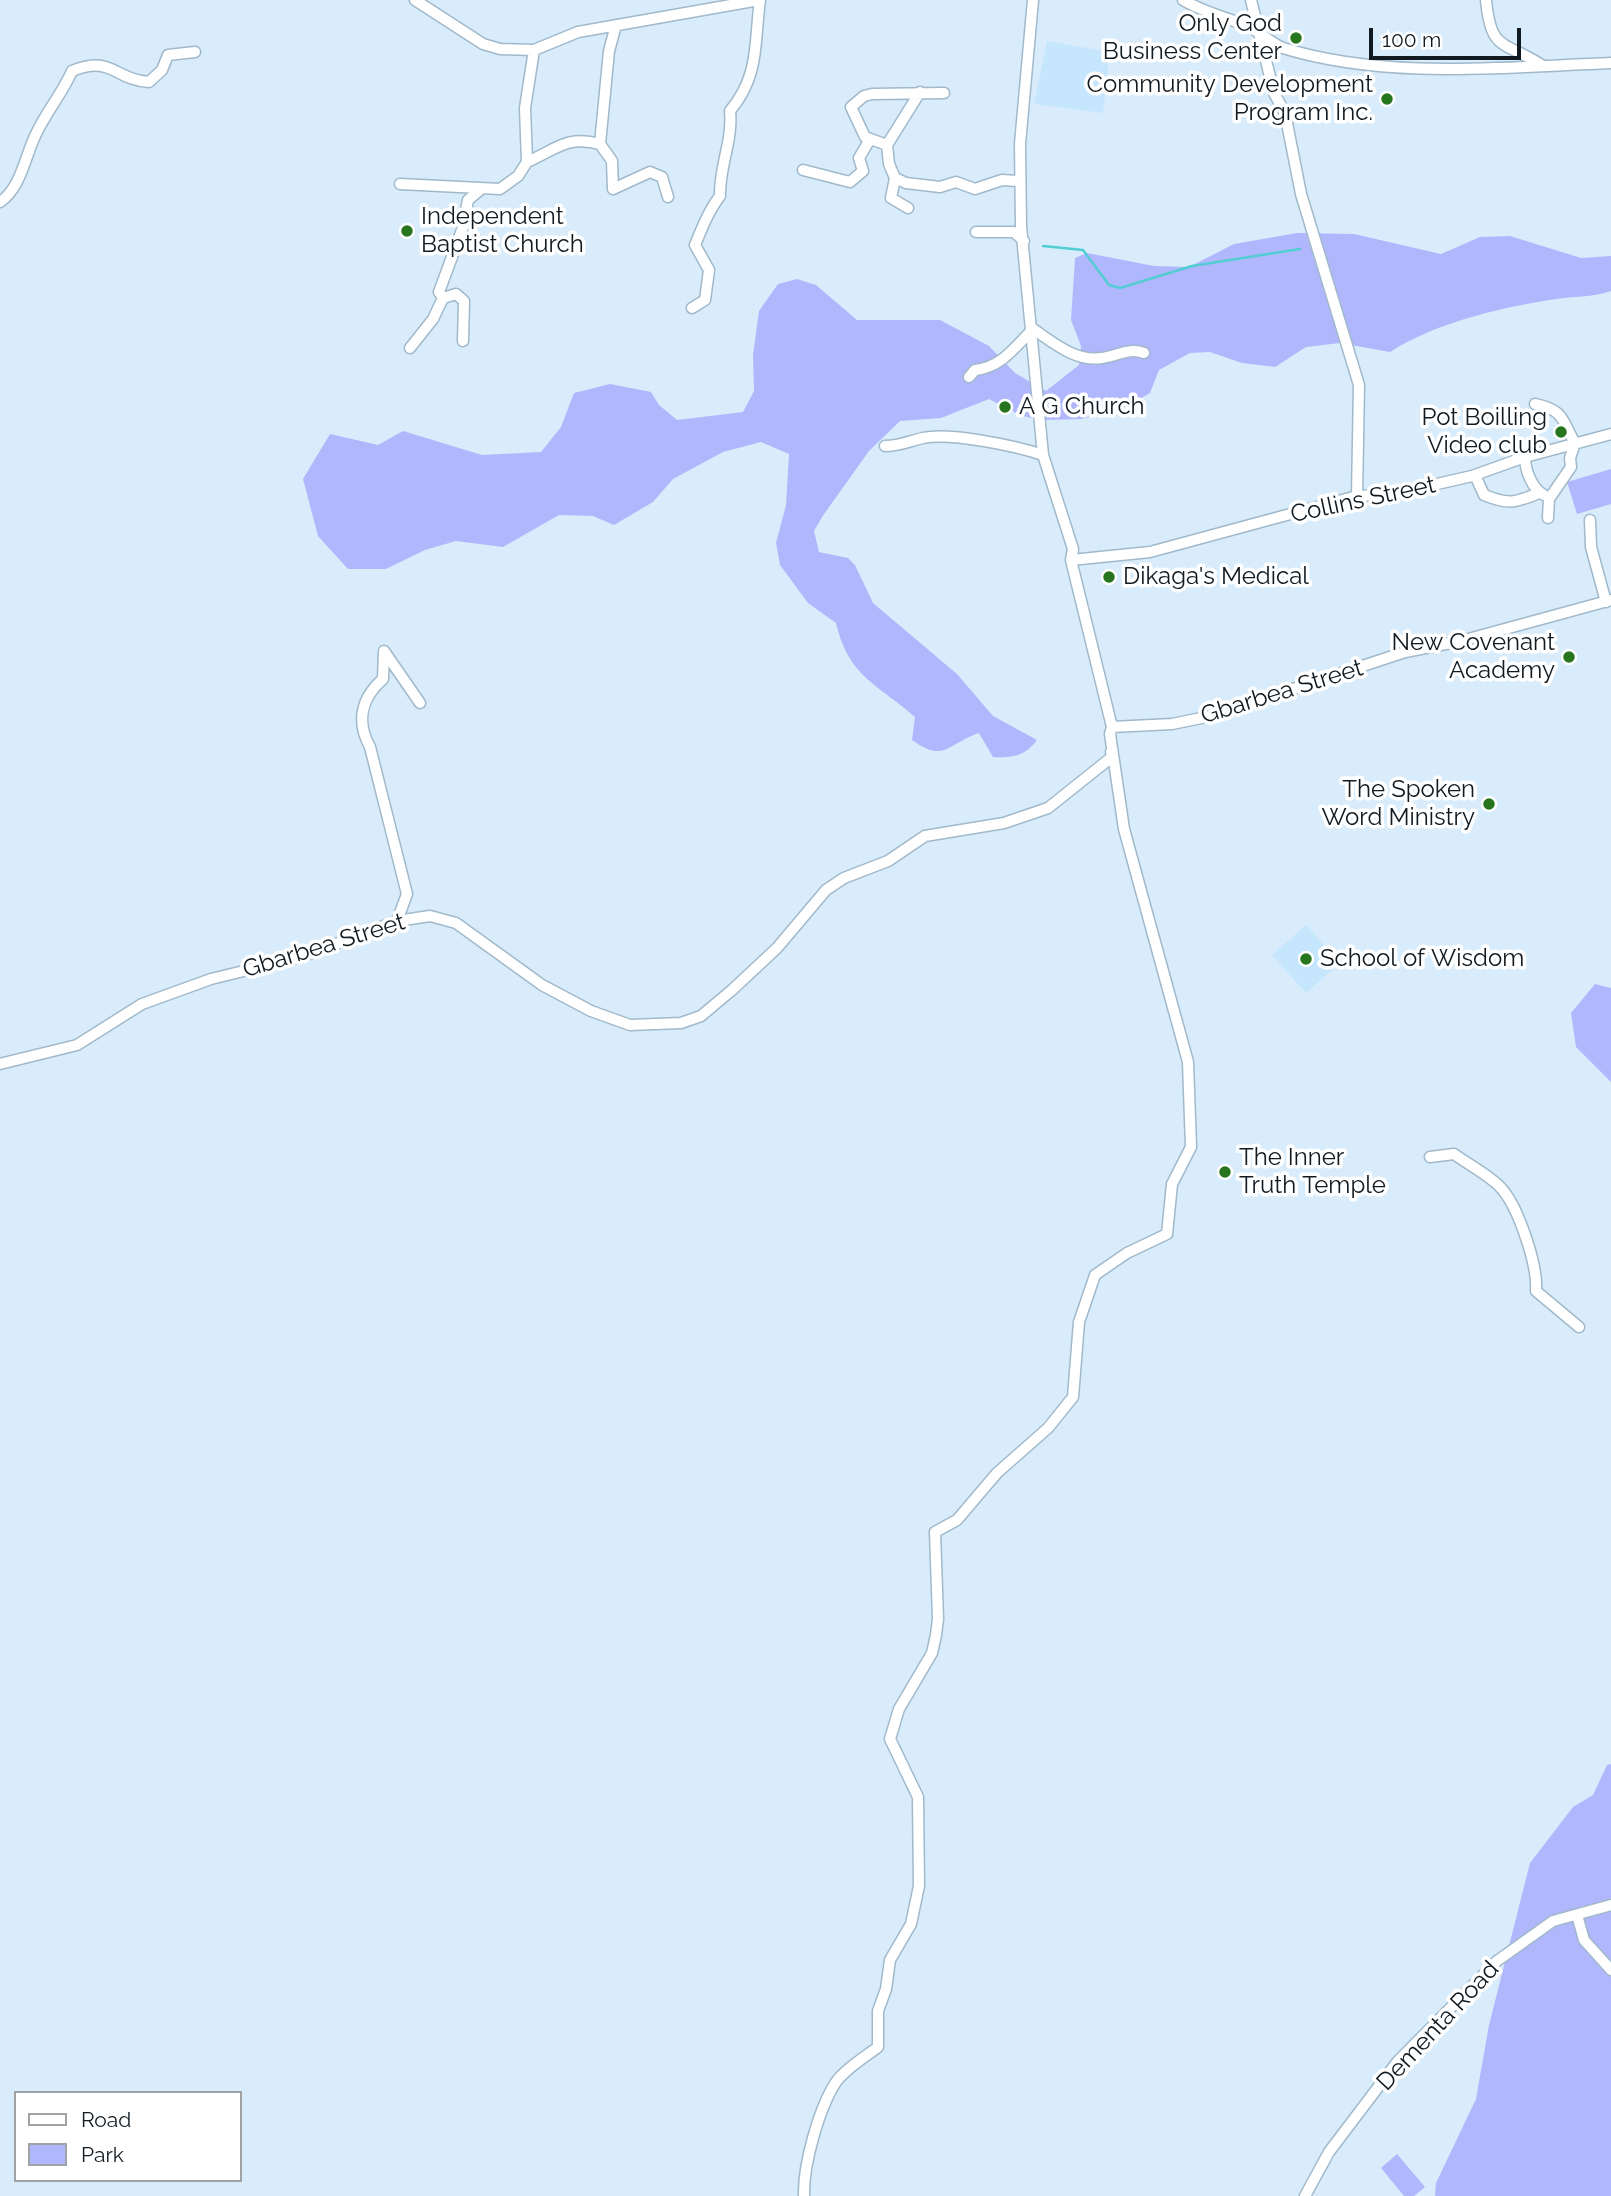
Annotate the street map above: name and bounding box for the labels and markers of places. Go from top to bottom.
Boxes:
place label: Only God Business Center [1103,10,1282,66]
marker: Only God Business Center [1288,30,1304,46]
place label: Community Development Program Inc. [1086,71,1373,127]
marker: Community Development Program Inc. [1379,91,1395,107]
place label: Independent Baptist Church [421,203,584,259]
marker: Independent Baptist Church [399,223,415,239]
place label: A G Church [1019,393,1145,421]
marker: A G Church [997,399,1013,415]
place label: Pot Boilling Video club [1421,404,1547,460]
marker: Pot Boilling Video club [1553,424,1569,440]
place label: Dikaga's Medical [1123,563,1309,591]
marker: Dikaga's Medical [1101,569,1117,585]
place label: New Covenant Academy [1392,629,1555,685]
marker: New Covenant Academy [1561,649,1577,665]
place label: The Spoken Word Ministry [1322,776,1475,832]
marker: The Spoken Word Ministry [1481,796,1497,812]
place label: School of Wisdom [1320,945,1524,973]
marker: School of Wisdom [1298,951,1314,967]
place label: The Inner Truth Temple [1239,1144,1386,1200]
marker: The Inner Truth Temple [1217,1164,1233,1180]

